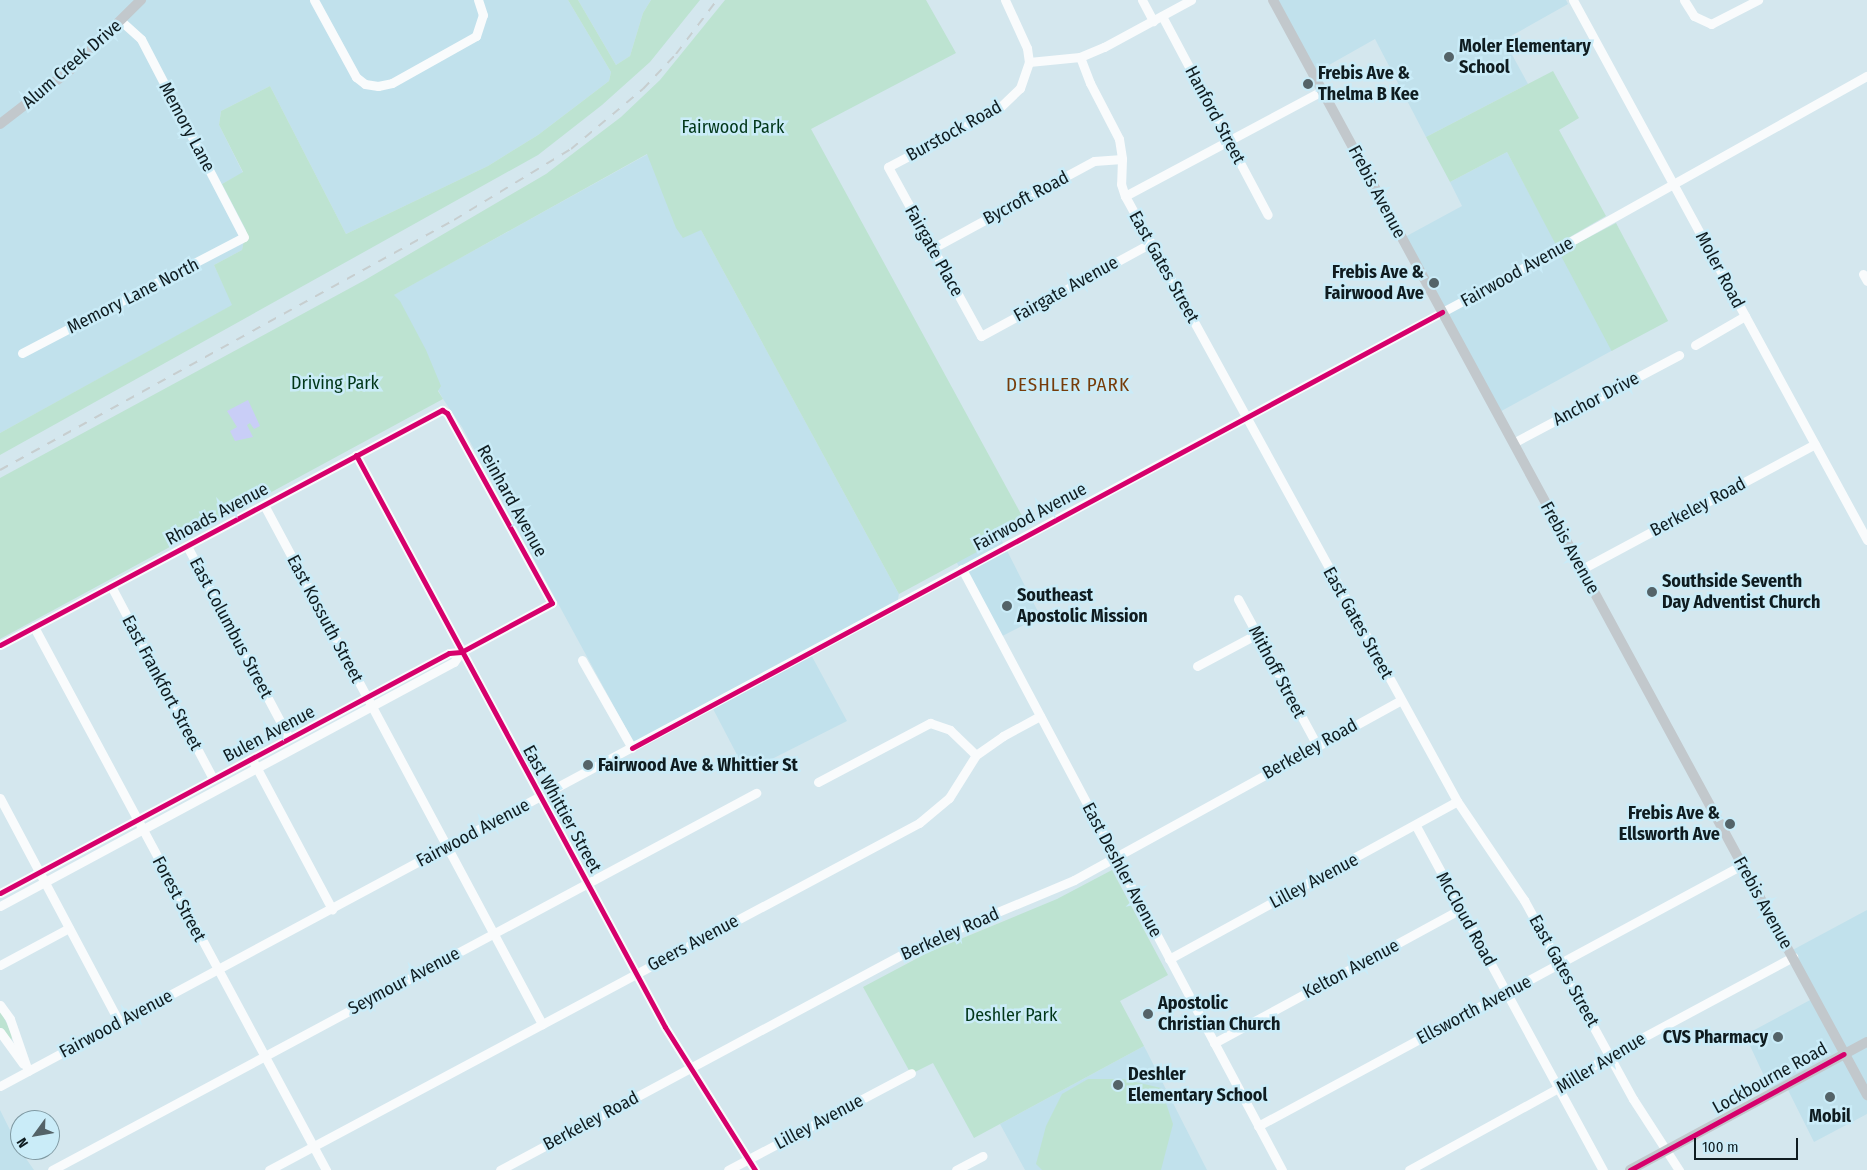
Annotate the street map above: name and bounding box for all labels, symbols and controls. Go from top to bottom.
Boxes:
street label: Alum Creek Drive [18,15,126,113]
place label: Moler Elementary School [1459,36,1591,78]
marker: Moler Elementary School [1443,51,1455,63]
street label: Hanford Street [1180,62,1250,168]
place label: Frebis Ave & Thelma B Kee [1318,63,1419,106]
street label: Memory Lane [154,78,220,176]
marker: Frebis Ave & Thelma B Kee [1302,78,1314,90]
street label: Burstock Road [903,96,1005,166]
park label: Fairwood Park [681,116,785,138]
street label: Frebis Avenue [1344,142,1410,242]
street label: Bycroft Road [980,166,1072,230]
street label: Fairgate Place [900,202,968,300]
street label: East Gates Street [1124,207,1204,327]
street label: Moler Road [1691,228,1749,312]
street label: Fairwood Avenue [1457,232,1577,312]
street label: Fairgate Avenue [1010,251,1122,327]
street label: Memory Lane North [64,253,202,339]
place label: Frebis Ave & Fairwood Ave [1325,262,1424,304]
marker: Frebis Ave & Fairwood Ave [1428,277,1440,289]
street label: Anchor Drive [1549,367,1643,431]
park label: Driving Park [291,372,379,394]
district label: DESHLER PARK [1004,374,1132,396]
street label: Reinhard Avenue [472,441,552,561]
street label: Berkeley Road [1646,473,1750,541]
street label: Rhoads Avenue [162,478,272,550]
street label: Fairwood Avenue [970,478,1090,556]
street label: Frebis Avenue [1536,498,1604,598]
street label: East Kossuth Street [282,551,368,687]
street label: East Columbus Street [185,554,277,702]
street label: East Gates Street [1318,563,1398,683]
place label: Southside Seventh Day Adventist Church [1662,571,1820,614]
place label: Southeast Apostolic Mission [1017,585,1148,628]
marker: Southside Seventh Day Adventist Church [1646,586,1658,598]
marker: Southeast Apostolic Mission [1001,600,1013,612]
street label: East Frankfort Street [117,612,207,754]
street label: Mithoff Street [1244,622,1310,722]
street label: Bulen Avenue [220,701,318,767]
street label: Berkeley Road [1259,714,1361,784]
street label: East Whittier Street [518,742,606,876]
place label: Fairwood Ave & Whittier St [598,754,798,776]
marker: Fairwood Ave & Whittier St [582,759,594,771]
street label: Fairwood Avenue [413,794,533,872]
street label: East Deshler Avenue [1077,799,1167,941]
place label: Frebis Ave & Ellsworth Ave [1619,803,1720,846]
marker: Frebis Ave & Ellsworth Ave [1724,818,1736,830]
street label: Lilley Avenue [1266,849,1362,913]
street label: Forest Street [148,853,210,945]
street label: Frebis Avenue [1729,853,1797,953]
street label: McCloud Road [1431,868,1501,970]
street label: Berkeley Road [898,903,1002,965]
street label: Geers Avenue [644,910,742,976]
street label: East Gates Street [1524,911,1604,1031]
street label: Kelton Avenue [1299,935,1403,1003]
street label: Seymour Avenue [345,943,463,1019]
street label: Ellsworth Avenue [1413,971,1535,1049]
street label: Fairwood Avenue [56,985,176,1063]
place label: Apostolic Christian Church [1158,993,1280,1036]
park label: Deshler Park [965,1004,1057,1026]
marker: Apostolic Christian Church [1142,1008,1154,1020]
place label: CVS Pharmacy [1663,1026,1768,1048]
street label: Miller Avenue [1552,1028,1650,1098]
marker: CVS Pharmacy [1772,1031,1784,1043]
street label: Lockbourne Road [1709,1038,1831,1118]
place label: Deshler Elementary School [1128,1064,1267,1106]
marker: Deshler Elementary School [1112,1079,1124,1091]
street label: Berkeley Road [539,1087,643,1155]
street label: Lilley Avenue [771,1090,867,1154]
marker: Mobil [1824,1091,1836,1103]
place label: Mobil [1809,1105,1851,1127]
north arrow [10,1110,60,1160]
scale bar [1697,1128,1801,1160]
text: N [13,1135,32,1151]
text: 100 m [1702,1138,1739,1156]

